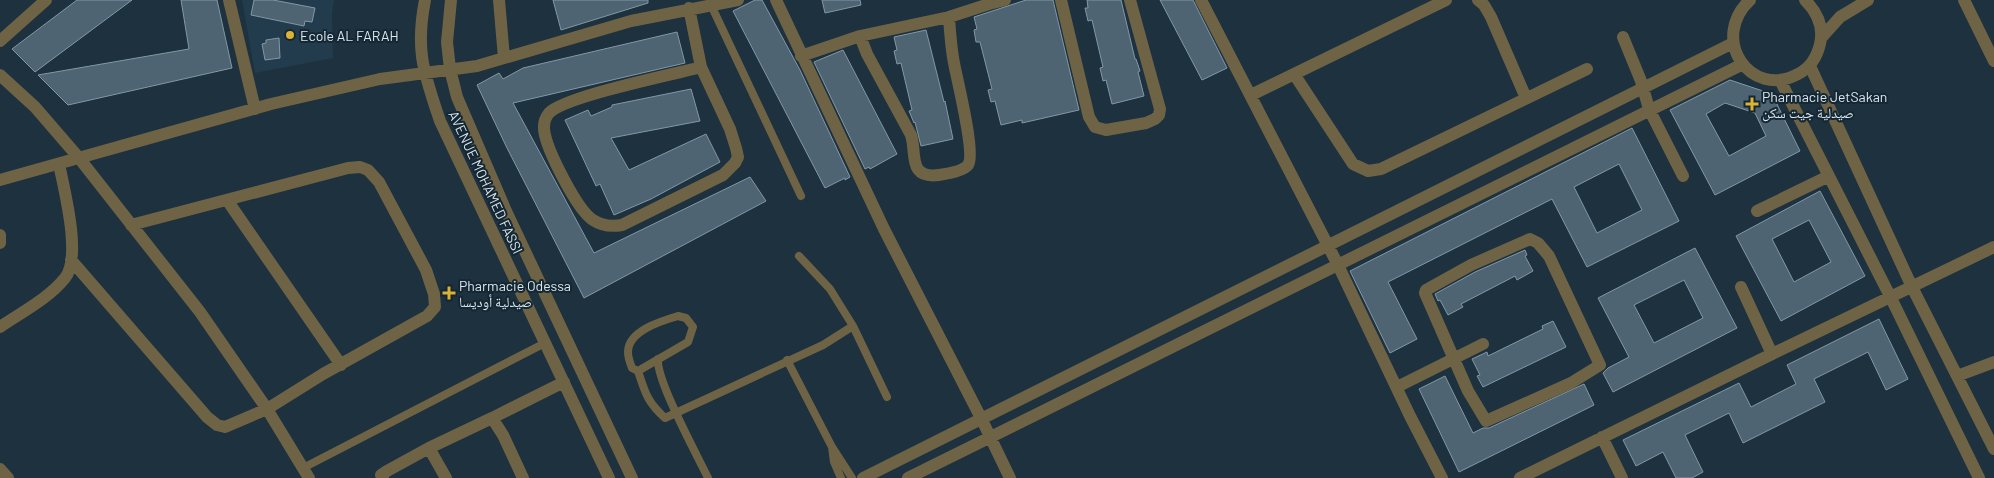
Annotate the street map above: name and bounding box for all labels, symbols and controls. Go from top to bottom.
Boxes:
place label: Ecole AL FARAH [300,27,399,44]
marker: Ecole AL FARAH [284,29,296,41]
place label: Pharmacie JetSakan صيدلية جيت سكن [1762,88,1887,122]
marker: Pharmacie JetSakan صيدلية جيت سكن [1746,98,1758,110]
street label: AVENUE MOHAMED FASSI [445,108,527,256]
place label: Pharmacie Odessa صيدلية أوديسا [459,277,571,311]
marker: Pharmacie Odessa صيدلية أوديسا [443,287,455,299]

